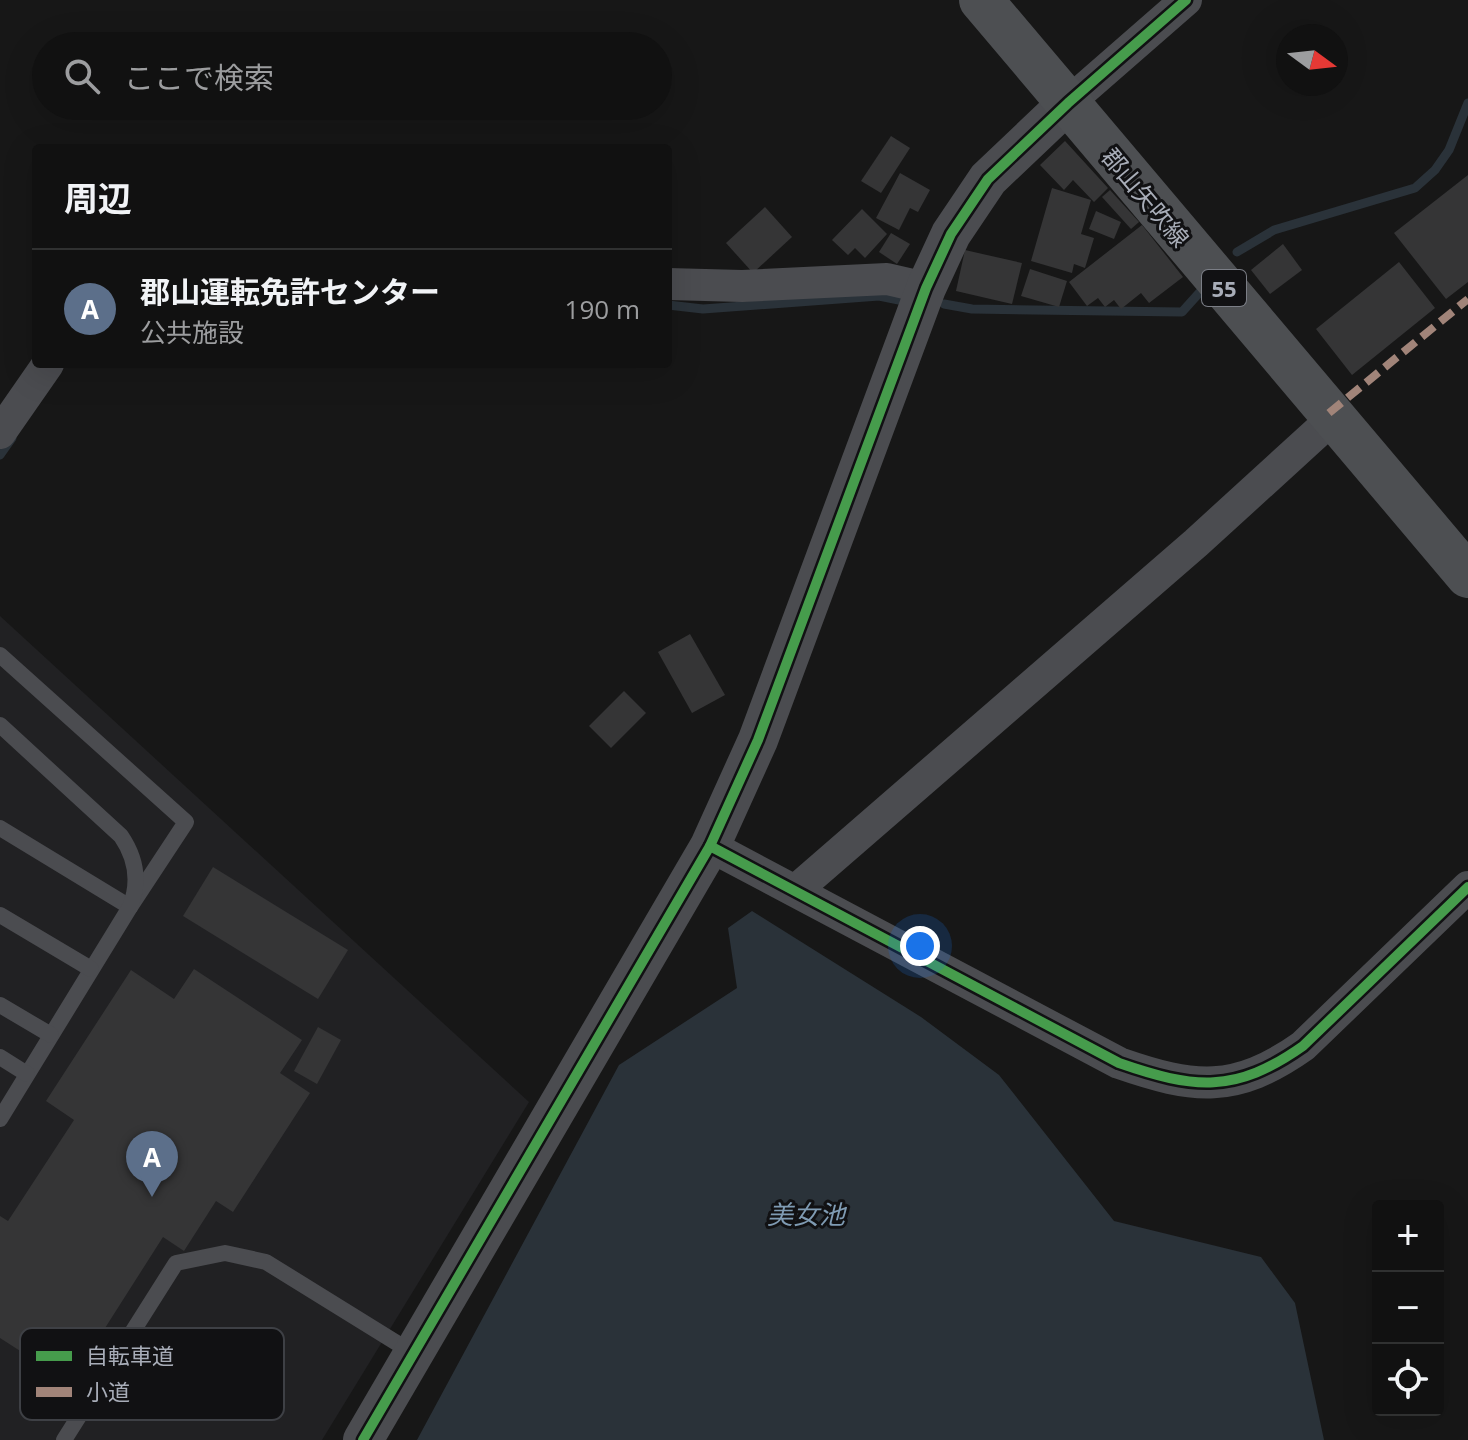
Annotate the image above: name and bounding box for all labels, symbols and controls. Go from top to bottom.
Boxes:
north arrow [1276,24,1348,96]
search box [32,32,672,120]
icon: search [60,54,104,98]
text: ここで検索 [124,57,274,98]
street label: 郡山矢吹線 [1095,140,1197,254]
text: 周辺 [64,175,132,221]
road number: 55 [1202,270,1246,306]
text: 郡山運転免許センター [140,271,440,312]
text: A [81,291,99,327]
text: 190 m [565,291,640,327]
text: 公共施設 [140,314,244,350]
your location [900,926,940,966]
pin: A [126,1131,178,1197]
water label: 美女池 [767,1196,848,1232]
map controls [1372,1200,1444,1416]
button: + [1372,1200,1444,1272]
button: − [1372,1272,1444,1344]
legend [20,1328,284,1420]
text: 自転車道 [86,1340,174,1370]
button: locate [1372,1344,1444,1416]
text: 小道 [86,1376,130,1406]

